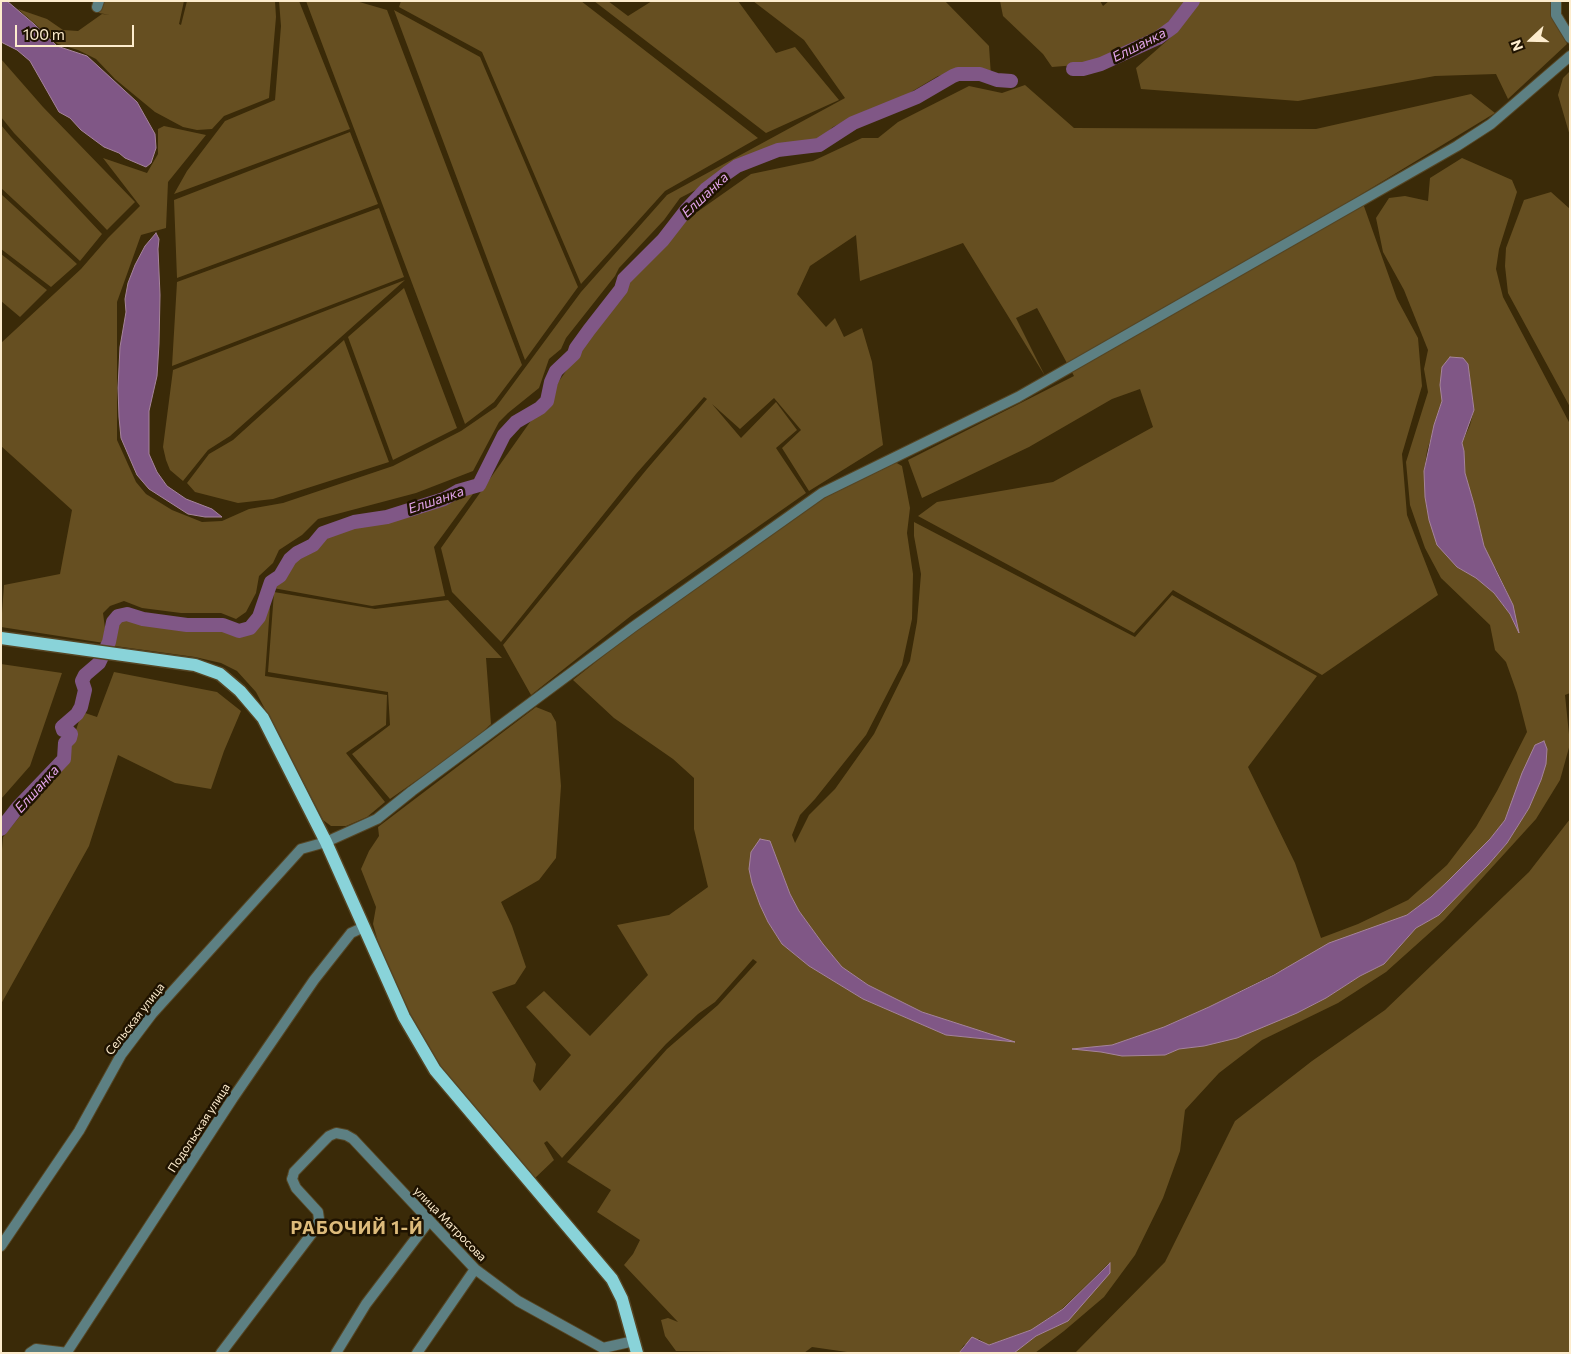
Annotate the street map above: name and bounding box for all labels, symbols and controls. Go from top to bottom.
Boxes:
scale bar [18,15,136,47]
north arrow [1506,15,1556,65]
water label: Елшанка [1109,24,1169,66]
text: 100 m [23,25,65,43]
text: N [1507,38,1526,54]
water label: Елшанка [678,169,732,221]
water label: Елшанка [406,483,466,517]
water label: Елшанка [11,762,63,816]
street label: Сельская улица [102,980,168,1058]
street label: Подольская улица [165,1081,233,1175]
street label: улица Матросова [411,1184,489,1264]
district label: РАБОЧИЙ 1‑Й [289,1217,425,1239]

